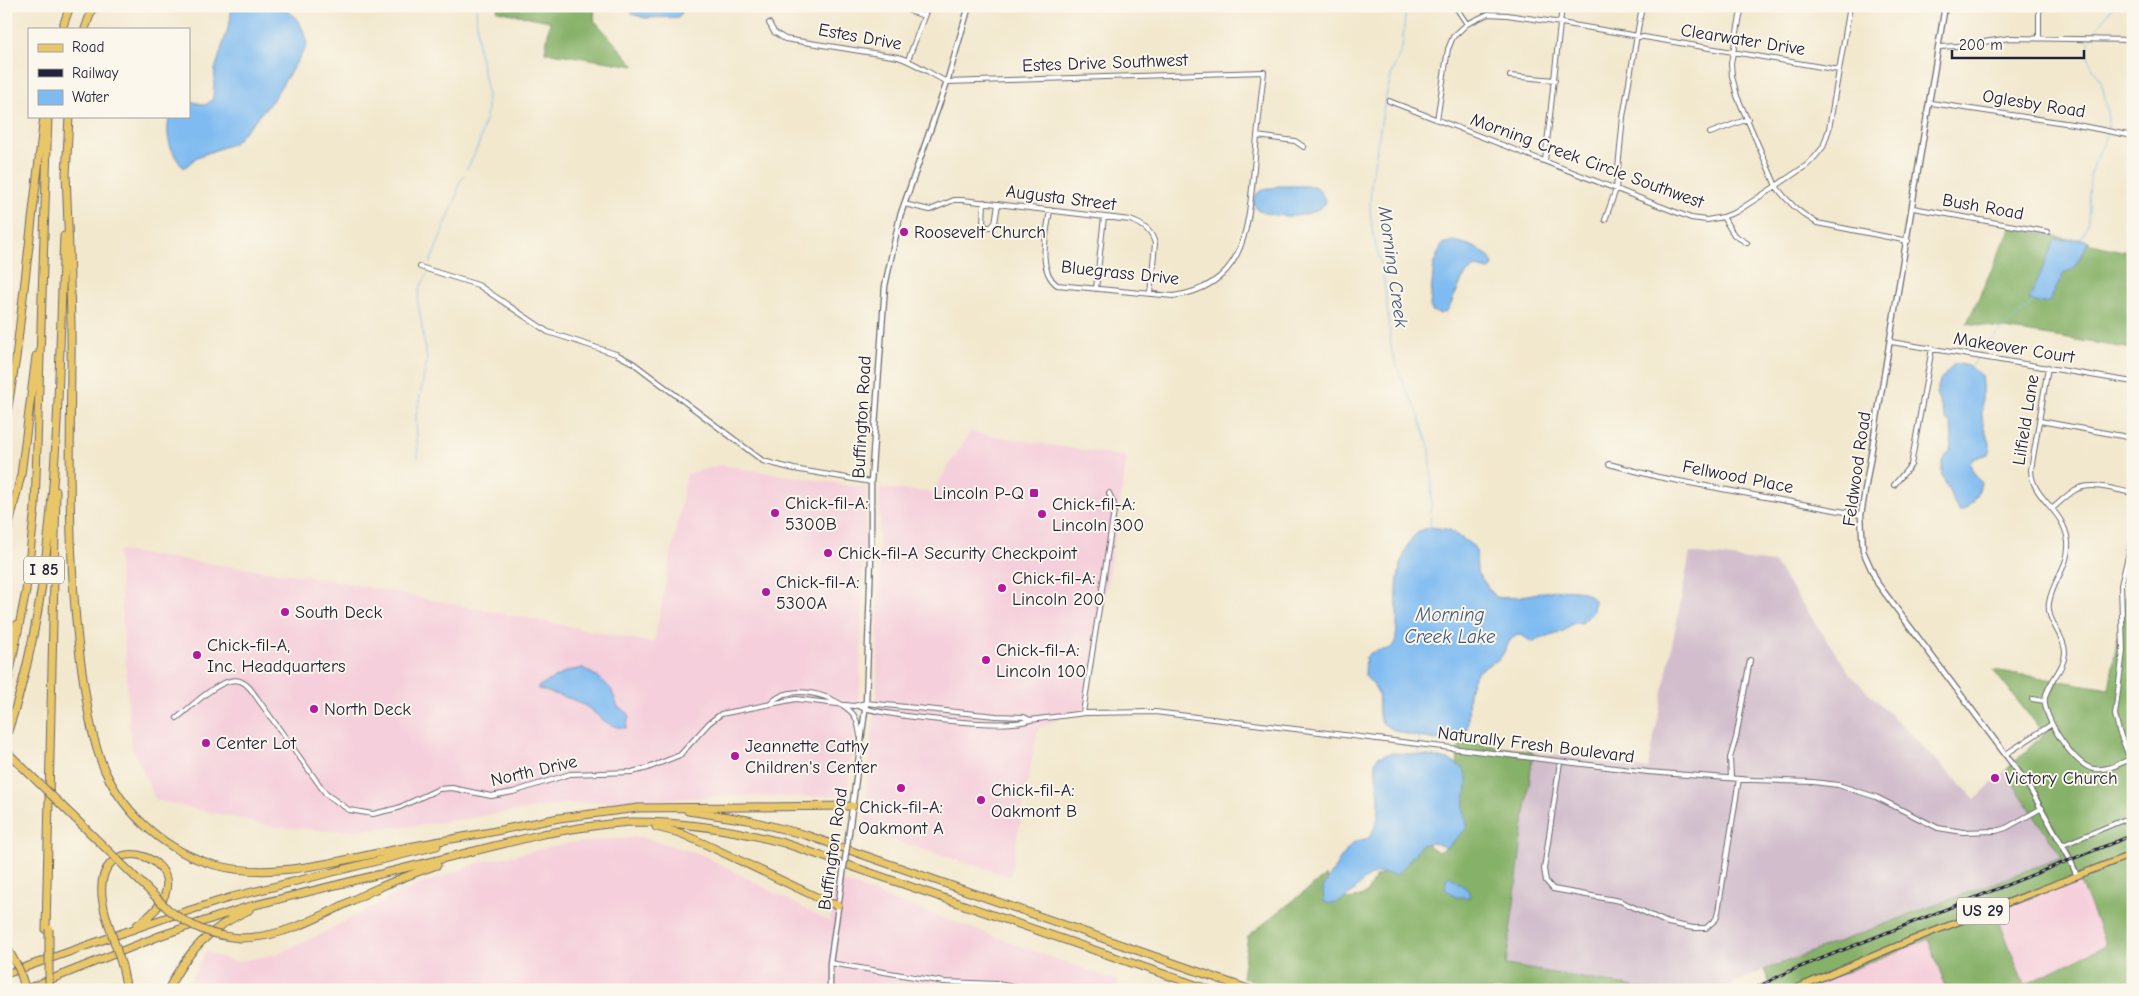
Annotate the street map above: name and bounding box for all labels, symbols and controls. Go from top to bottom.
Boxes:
street label: Estes Drive [817,19,903,55]
street label: Clearwater Drive [1679,20,1807,60]
legend [28,28,190,118]
scale bar [1952,28,2084,60]
text: 200 m [1959,36,2003,54]
text: Road [72,38,104,56]
street label: Estes Drive Southwest [1022,50,1189,76]
text: Railway [72,64,119,82]
street label: Oglesby Road [1981,85,2087,123]
text: Water [72,88,109,106]
street label: Morning Creek Circle Southwest [1467,109,1707,213]
street label: Augusta Street [1005,181,1118,215]
street label: Bush Road [1941,190,2025,224]
water label: Morning Creek [1373,204,1413,330]
place label: Roosevelt Church [914,222,1046,243]
marker: Roosevelt Church [898,226,910,238]
street label: Bluegrass Drive [1060,256,1180,290]
street label: Makeover Court [1952,328,2077,368]
street label: Buffington Road [848,355,876,479]
street label: Lilfield Lane [2008,373,2044,467]
street label: Feldwood Road [1839,410,1875,528]
street label: Fellwood Place [1681,456,1795,498]
place label: Lincoln P-Q [933,483,1024,504]
marker: Lincoln P-Q [1028,487,1040,499]
place label: Chick-fil-A: 5300B [785,493,868,535]
place label: Chick-fil-A: Lincoln 300 [1052,494,1144,536]
marker: Chick-fil-A: 5300B [769,507,781,519]
marker: Chick-fil-A: Lincoln 300 [1036,508,1048,520]
place label: Chick-fil-A Security Checkpoint [838,543,1078,564]
marker: Chick-fil-A Security Checkpoint [822,547,834,559]
road number: I 85 [24,556,64,584]
place label: Chick-fil-A: Lincoln 200 [1012,568,1104,610]
place label: Chick-fil-A: 5300A [776,572,859,614]
marker: Chick-fil-A: Lincoln 200 [996,582,1008,594]
marker: Chick-fil-A: 5300A [760,586,772,598]
place label: South Deck [295,602,382,623]
water label: Morning Creek Lake [1404,604,1496,648]
marker: South Deck [279,606,291,618]
place label: Chick-fil-A, Inc. Headquarters [207,635,346,677]
place label: Chick-fil-A: Lincoln 100 [996,640,1086,682]
marker: Chick-fil-A, Inc. Headquarters [191,649,203,661]
marker: Chick-fil-A: Lincoln 100 [980,654,992,666]
place label: North Deck [324,699,411,720]
marker: North Deck [308,703,320,715]
street label: Naturally Fresh Boulevard [1436,722,1636,768]
place label: Center Lot [216,733,297,754]
place label: Jeannette Cathy Children's Center [745,736,878,778]
marker: Center Lot [200,737,212,749]
marker: Jeannette Cathy Children's Center [729,750,741,762]
street label: North Drive [489,751,579,791]
place label: Victory Church [2005,768,2118,789]
marker: Victory Church [1989,772,2001,784]
place label: Chick-fil-A: Oakmont B [991,780,1077,822]
marker: Chick-fil-A: Oakmont A [895,782,907,794]
street label: Buffington Road [814,787,852,911]
marker: Chick-fil-A: Oakmont B [975,794,987,806]
place label: Chick-fil-A: Oakmont A [858,797,944,839]
road number: US 29 [1957,898,2009,924]

